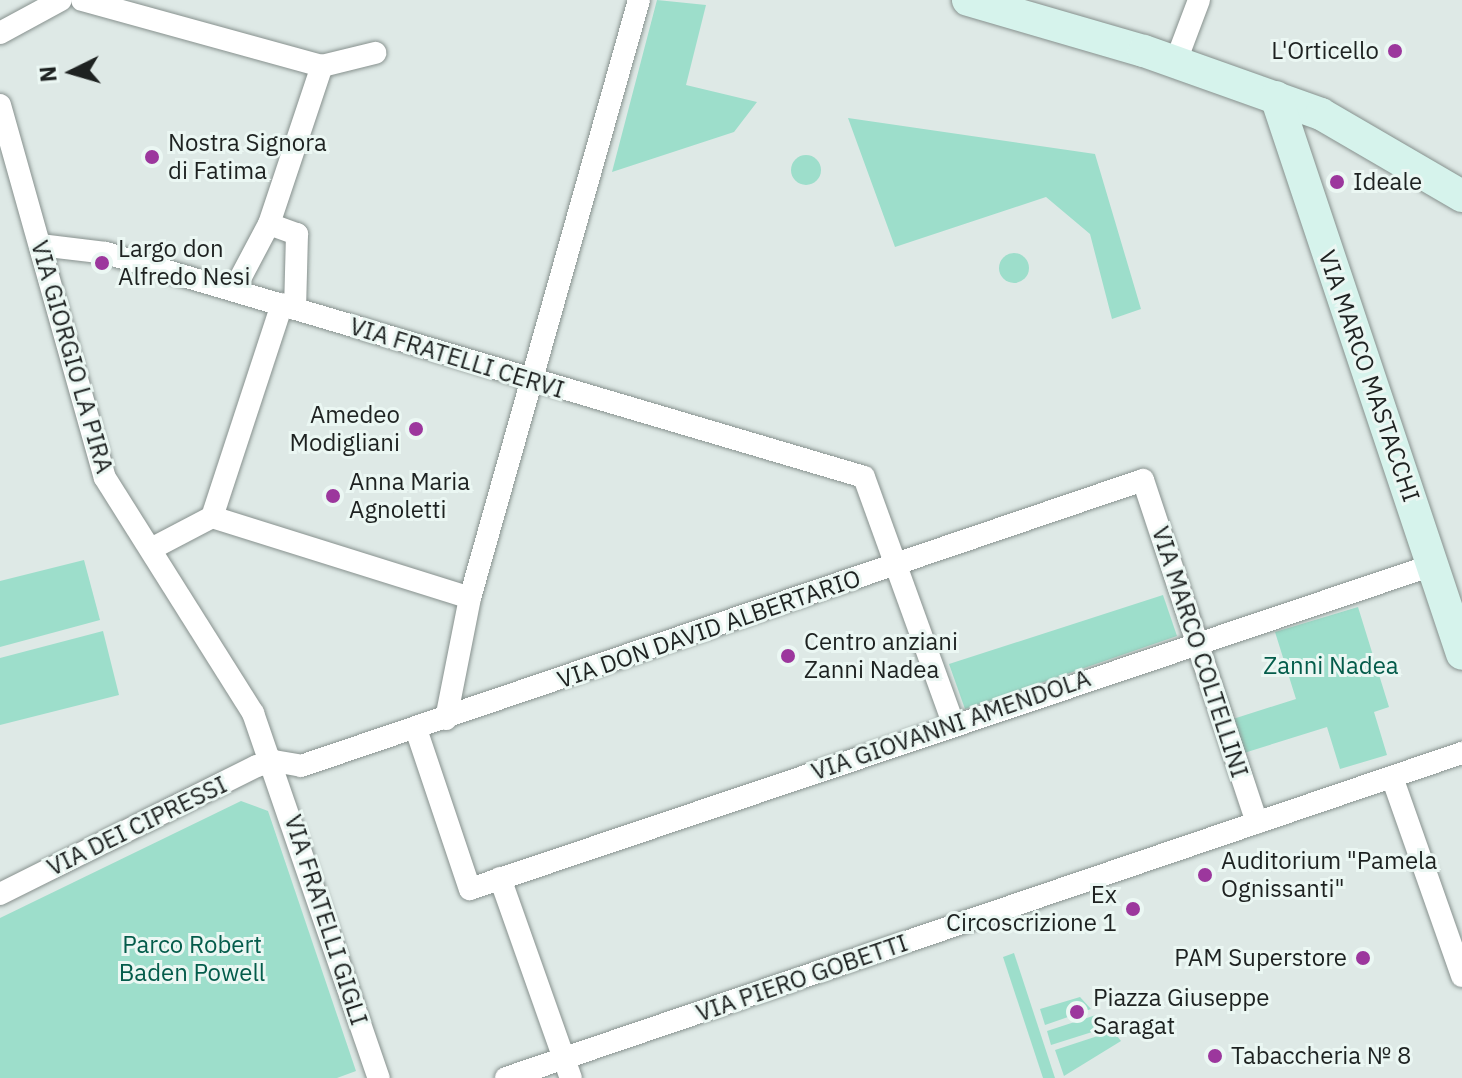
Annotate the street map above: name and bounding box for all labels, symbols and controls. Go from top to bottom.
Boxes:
north arrow [32,32,112,112]
place label: L'Orticello [1271,37,1379,65]
marker: L'Orticello [1386,42,1404,60]
text: N [32,65,63,83]
place label: Nostra Signora di Fatima [168,129,327,185]
marker: Nostra Signora di Fatima [143,148,161,166]
place label: Ideale [1353,168,1422,196]
marker: Ideale [1328,173,1346,191]
place label: Largo don Alfredo Nesi [118,235,250,291]
street label: VIA GIORGIO LA PIRA [25,237,119,477]
street label: VIA MARCO MASTACCHI [1312,246,1426,506]
marker: Largo don Alfredo Nesi [93,254,111,272]
street label: VIA FRATELLI CERVI [346,312,568,404]
place label: Amedeo Modigliani [290,401,400,457]
marker: Amedeo Modigliani [407,420,425,438]
place label: Anna Maria Agnoletti [349,468,470,524]
marker: Anna Maria Agnoletti [324,487,342,505]
street label: VIA MARCO COLTELLINI [1146,523,1254,781]
street label: VIA DON DAVID ALBERTARIO [554,564,864,694]
place label: Centro anziani Zanni Nadea [804,628,958,684]
marker: Centro anziani Zanni Nadea [779,647,797,665]
park label: Zanni Nadea [1263,652,1399,680]
street label: VIA GIOVANNI AMENDOLA [808,664,1094,786]
street label: VIA DEI CIPRESSI [42,770,232,882]
street label: VIA FRATELLI GIGLI [278,811,374,1029]
place label: Auditorium "Pamela Ognissanti" [1221,847,1437,903]
marker: Auditorium "Pamela Ognissanti" [1196,866,1214,884]
place label: Ex Circoscrizione 1 [946,881,1117,937]
marker: Ex Circoscrizione 1 [1124,900,1142,918]
street label: VIA PIERO GOBETTI [692,928,912,1028]
park label: Parco Robert Baden Powell [119,931,265,987]
place label: PAM Superstore [1174,944,1347,972]
marker: PAM Superstore [1354,949,1372,967]
place label: Piazza Giuseppe Saragat [1093,984,1269,1040]
marker: Piazza Giuseppe Saragat [1068,1003,1086,1021]
place label: Tabaccheria № 8 [1231,1042,1411,1070]
marker: Tabaccheria № 8 [1206,1047,1224,1065]

